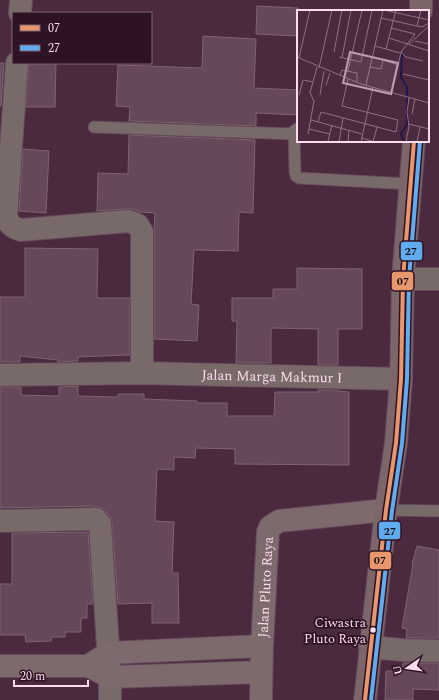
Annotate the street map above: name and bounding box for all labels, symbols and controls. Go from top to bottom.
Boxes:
inset map [297,10,429,142]
legend [12,12,152,64]
text: 07 [48,19,60,38]
text: 27 [48,39,60,58]
line badge: 27 [400,241,423,261]
text: 27 [405,243,417,260]
line badge: 07 [391,271,414,291]
text: 07 [397,273,409,290]
street label: Jalan Marga Makmur I [201,364,343,388]
line badge: 27 [378,521,401,540]
text: 27 [384,523,396,540]
street label: Jalan Pluto Raya [252,536,278,638]
line badge: 07 [369,551,392,570]
text: 07 [374,552,386,569]
place label: Ciwastra Pluto Raya [304,613,367,649]
marker: Ciwastra Pluto Raya [368,625,378,635]
north arrow [387,648,427,688]
scale bar [14,662,88,688]
text: U [388,664,407,677]
text: 20 m [20,667,45,686]

